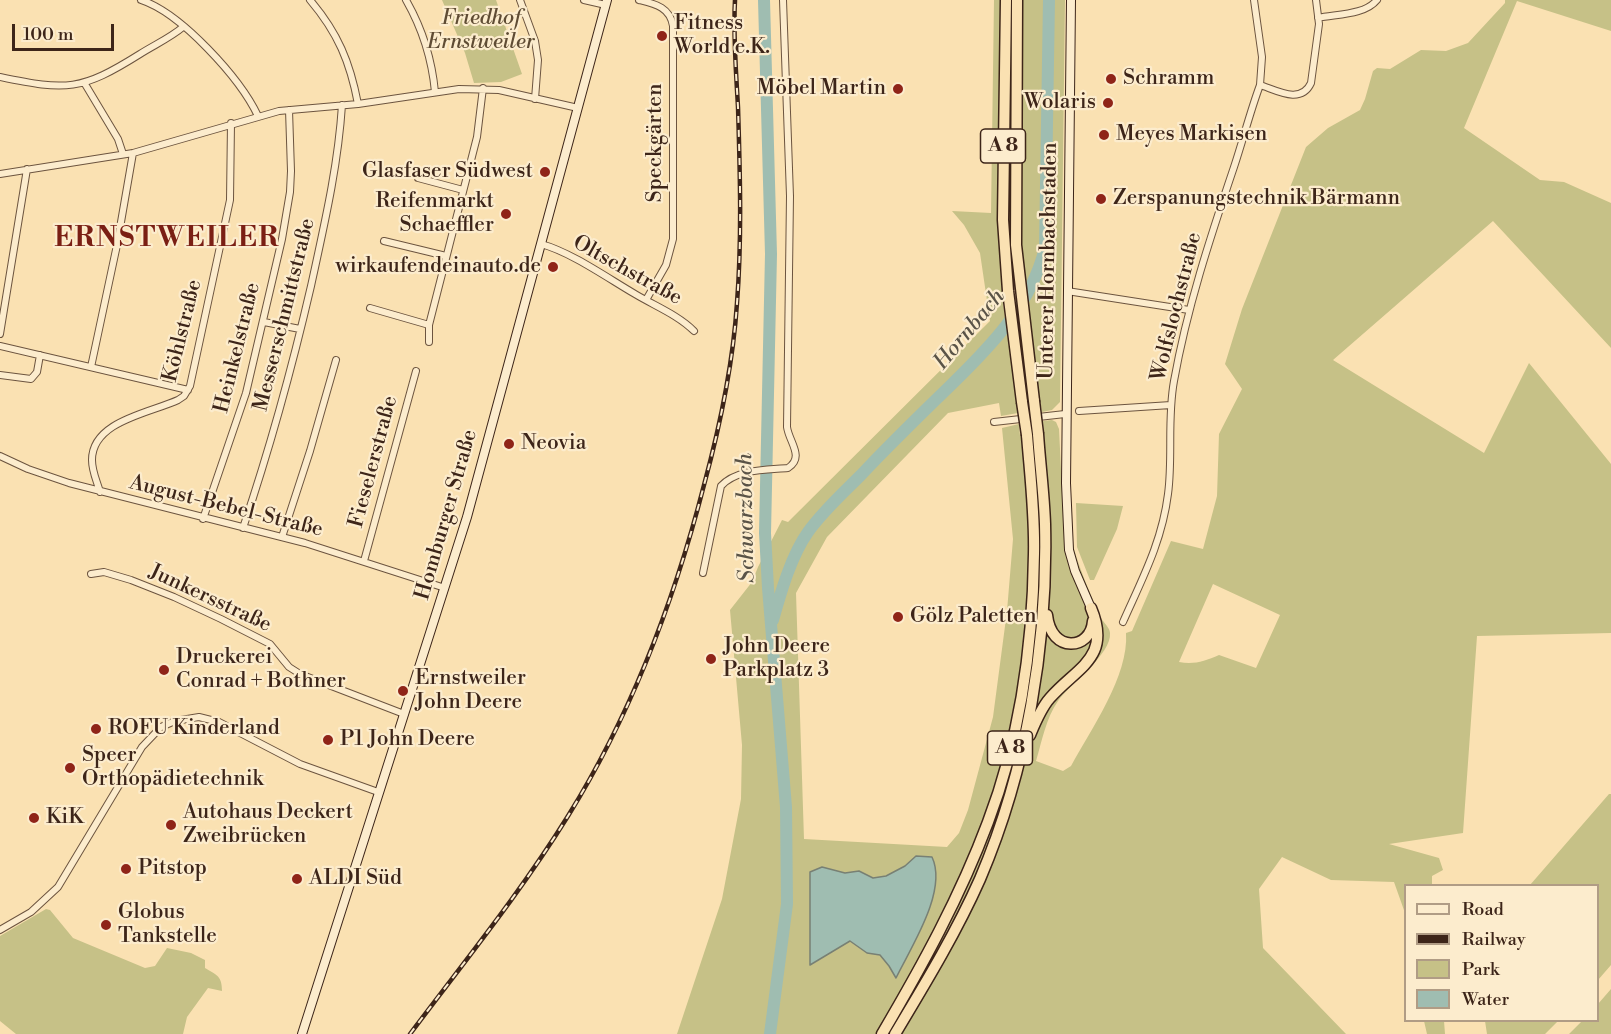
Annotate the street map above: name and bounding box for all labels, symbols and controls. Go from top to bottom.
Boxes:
park label: Friedhof Ernstweiler [427,6,535,56]
place label: Fitness World e.K. [674,11,770,61]
scale bar [15,12,117,50]
text: 100 m [23,23,74,46]
marker: Fitness World e.K. [655,29,669,43]
place label: Schramm [1123,66,1214,92]
marker: Schramm [1104,72,1118,86]
place label: Möbel Martin [757,76,886,102]
marker: Möbel Martin [891,82,905,96]
street label: Speckgärten [643,84,669,202]
place label: Wolaris [1024,90,1096,116]
marker: Wolaris [1101,96,1115,110]
place label: Meyes Markisen [1116,122,1267,148]
marker: Meyes Markisen [1097,128,1111,142]
road number: A 8 [980,129,1026,163]
street label: Unterer Hornbachstaden [1034,142,1064,380]
place label: Glasfaser Südwest [362,159,533,185]
marker: Glasfaser Südwest [538,165,552,179]
place label: Zerspanungstechnik Bärmann [1113,186,1400,212]
place label: Reifenmarkt Schaeffler [376,189,494,239]
marker: Zerspanungstechnik Bärmann [1094,192,1108,206]
marker: Reifenmarkt Schaeffler [499,207,513,221]
street label: Messerschmittstraße [249,216,321,414]
district label: ERNSTWEILER [54,224,280,256]
street label: Wolfslochstraße [1146,230,1208,384]
street label: Oltschstraße [568,231,686,311]
place label: wirkaufendeinauto.de [335,254,541,280]
marker: wirkaufendeinauto.de [546,260,560,274]
street label: Köhlstraße [158,277,208,385]
street label: Heinkelstraße [210,280,266,416]
water label: Hornbach [929,284,1011,376]
street label: Fieselerstraße [344,393,404,531]
street label: Homburger Straße [411,427,483,603]
place label: Neovia [521,431,586,457]
marker: Neovia [502,437,516,451]
water label: Schwarzbach [733,453,761,583]
street label: August-Bebel-Straße [127,471,325,543]
street label: Junkersstraße [145,560,275,638]
place label: Gölz Paletten [910,604,1036,630]
marker: Gölz Paletten [891,610,905,624]
place label: John Deere Parkplatz 3 [723,634,830,684]
place label: Druckerei Conrad + Bothner [176,645,346,695]
marker: John Deere Parkplatz 3 [704,652,718,666]
marker: Druckerei Conrad + Bothner [157,663,171,677]
place label: Ernstweiler John Deere [415,666,526,716]
marker: Ernstweiler John Deere [396,684,410,698]
place label: ROFU Kinderland [108,716,280,742]
marker: ROFU Kinderland [89,722,103,736]
place label: P1 John Deere [340,727,475,753]
road number: A 8 [988,731,1032,765]
marker: P1 John Deere [321,733,335,747]
place label: Speer Orthopädietechnik [82,743,264,793]
marker: Speer Orthopädietechnik [63,761,77,775]
place label: Autohaus Deckert Zweibrücken [183,800,353,850]
place label: KiK [46,805,84,831]
marker: KiK [27,811,41,825]
marker: Autohaus Deckert Zweibrücken [164,818,178,832]
place label: Pitstop [138,856,207,882]
marker: Pitstop [119,862,133,876]
place label: ALDI Süd [309,866,402,892]
marker: ALDI Süd [290,872,304,886]
legend [1404,884,1599,1022]
text: Road [1462,898,1504,921]
place label: Globus Tankstelle [118,900,217,950]
marker: Globus Tankstelle [99,918,113,932]
text: Railway [1462,928,1525,951]
text: Park [1462,958,1499,981]
text: Water [1462,988,1509,1011]

